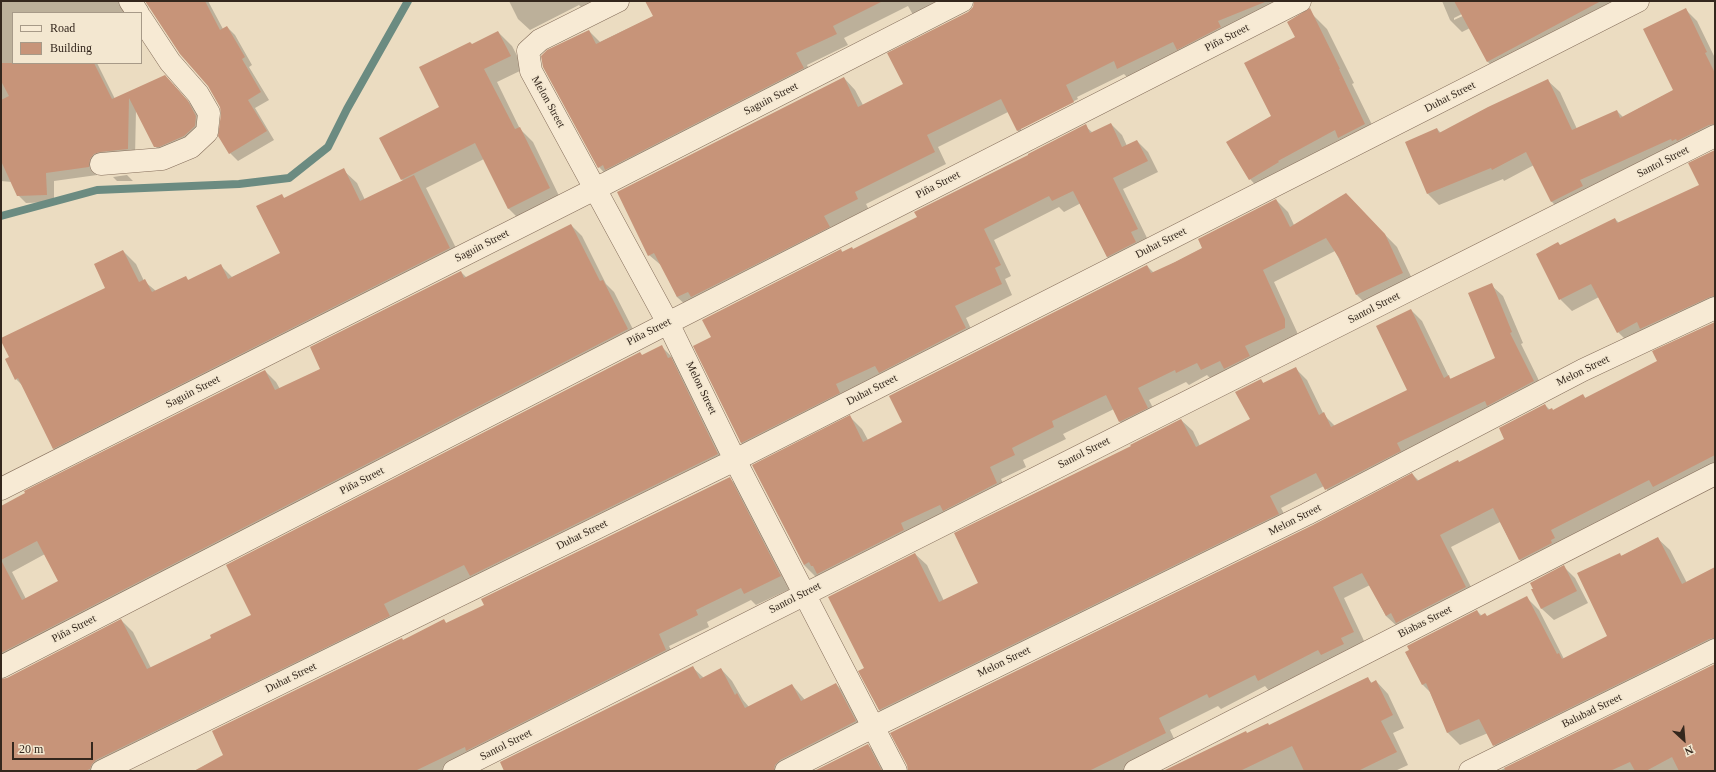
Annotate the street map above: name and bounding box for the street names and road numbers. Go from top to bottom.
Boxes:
street label: Piña Street [1203,21,1251,55]
street label: Melon Street [528,74,568,130]
street label: Duhat Street [1422,79,1478,115]
street label: Saguin Street [742,80,800,118]
street label: Santol Street [1635,143,1691,181]
street label: Piña Street [914,168,962,202]
street label: Duhat Street [1133,225,1189,261]
street label: Saguin Street [453,227,511,265]
street label: Santol Street [1346,289,1402,327]
street label: Piña Street [625,315,673,349]
street label: Melon Street [1554,353,1612,389]
street label: Melon Street [683,359,719,417]
street label: Duhat Street [844,372,900,408]
street label: Saguin Street [164,373,222,411]
street label: Santol Street [1056,434,1112,472]
street label: Piña Street [338,464,386,498]
street label: Melon Street [1267,501,1323,539]
street label: Duhat Street [554,517,610,553]
street label: Santol Street [767,579,823,617]
street label: Biabas Street [1396,603,1454,641]
street label: Piña Street [50,612,98,646]
street label: Melon Street [975,644,1033,680]
street label: Duhat Street [263,660,319,696]
street label: Balubad Street [1560,691,1624,731]
street label: Santol Street [478,726,534,764]

